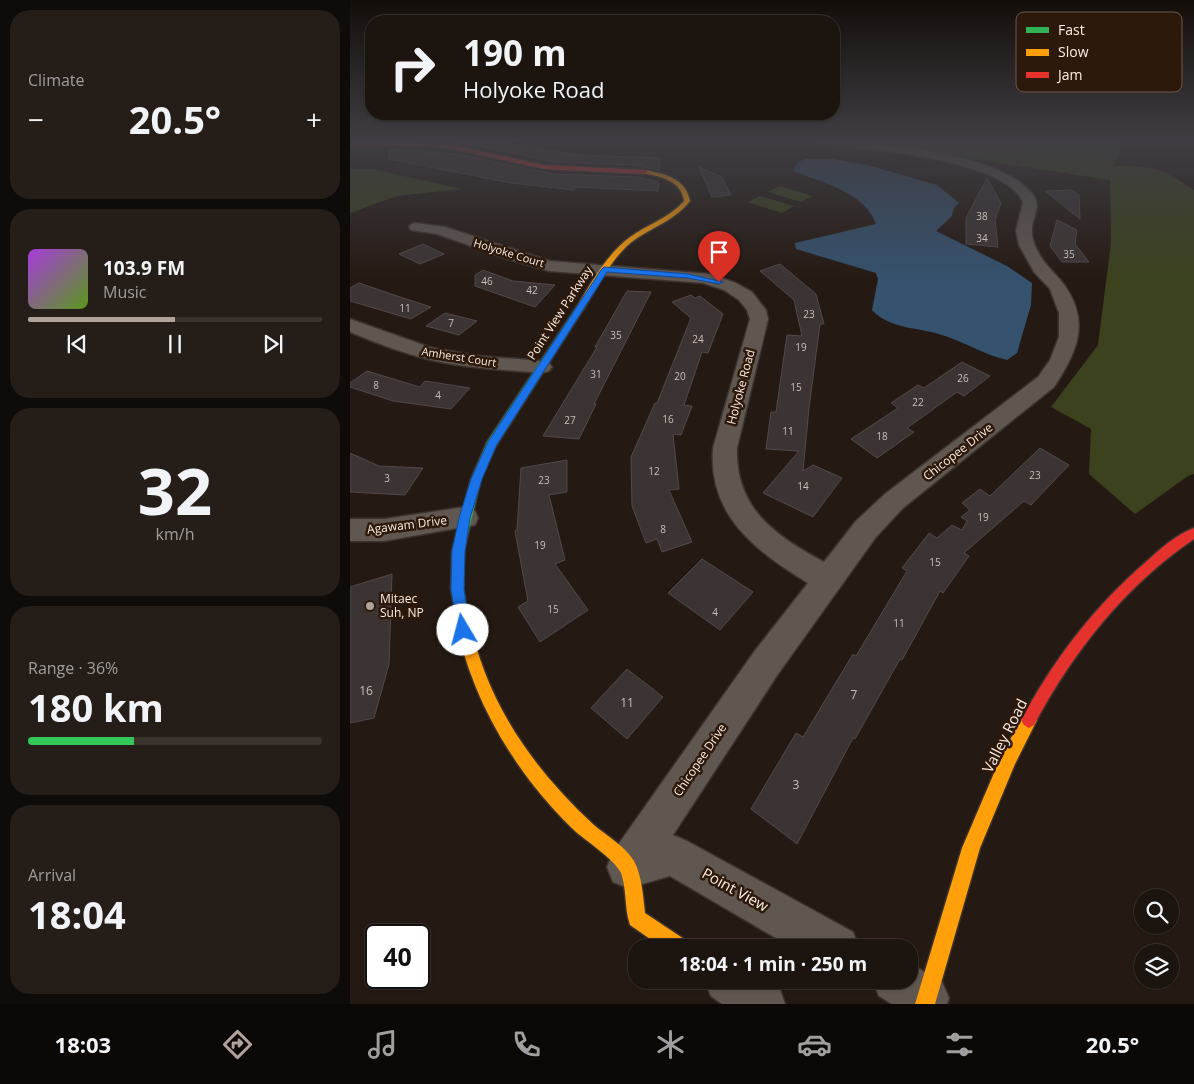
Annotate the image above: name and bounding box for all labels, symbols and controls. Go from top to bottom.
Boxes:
legend [1016,12,1182,92]
text: Fast [1058,20,1085,39]
text: 190 m [463,29,567,76]
icon: right [380,35,445,100]
text: Slow [1058,42,1089,61]
text: Jam [1056,65,1083,84]
text: Climate [28,69,85,91]
text: Holyoke Road [463,74,604,104]
text: 20.5° [129,93,221,145]
text: − [28,100,44,138]
text: + [306,100,322,138]
house number: 38 [976,209,988,223]
pin [698,231,740,282]
house number: 34 [976,231,988,245]
street label: Holyoke Court [472,235,546,270]
icon: arrive [705,238,733,266]
house number: 35 [1063,247,1075,261]
text: 103.9 FM [103,255,185,281]
street label: Point View Parkway [523,262,597,363]
house number: 46 [481,274,493,288]
text: Music [103,281,147,303]
house number: 42 [526,283,538,297]
house number: 11 [399,301,411,315]
house number: 23 [803,307,815,321]
house number: 7 [448,316,454,330]
house number: 35 [610,328,622,342]
icon: previous [63,330,91,358]
icon: pause [161,330,189,358]
icon: next [259,330,287,358]
house number: 24 [692,332,704,346]
house number: 19 [795,340,807,354]
street label: Amherst Court [421,343,498,370]
street label: Holyoke Road [722,347,759,426]
house number: 31 [590,367,602,381]
house number: 20 [674,369,686,383]
house number: 26 [957,371,969,385]
house number: 8 [373,378,379,392]
house number: 15 [790,380,802,394]
house number: 4 [435,388,441,402]
house number: 22 [912,395,924,409]
house number: 16 [662,412,674,426]
house number: 27 [564,413,576,427]
street label: Chicopee Drive [919,419,996,484]
house number: 11 [782,424,794,438]
house number: 18 [876,429,888,443]
text: 32 [138,446,212,534]
house number: 12 [648,464,660,478]
house number: 23 [1029,468,1041,482]
house number: 3 [384,471,390,485]
house number: 23 [538,473,550,487]
house number: 14 [797,479,809,493]
house number: 19 [977,510,989,524]
street label: Agawam Drive [366,511,448,538]
house number: 8 [660,522,666,536]
text: km/h [156,523,194,545]
house number: 19 [534,538,546,552]
house number: 15 [929,555,941,569]
place label: Mitaec Suh, NP [380,590,424,621]
marker: Mitaec Suh, NP [364,600,376,612]
house number: 15 [547,602,559,616]
position arrow [436,603,488,655]
house number: 4 [712,605,718,619]
house number: 11 [893,616,905,630]
text: Range · 36% [28,657,118,679]
text: 180 km [28,681,164,733]
house number: 16 [359,682,373,699]
house number: 7 [851,686,858,703]
house number: 11 [620,694,634,711]
street label: Valley Road [977,695,1031,776]
street label: Chicopee Drive [669,720,730,799]
house number: 3 [793,776,800,793]
street label: Point View [699,863,773,916]
text: Arrival [28,864,76,886]
text: 18:04 [28,888,126,940]
map controls [1134,889,1179,989]
button: search [1134,889,1179,934]
speed limit sign: 40 [365,924,430,989]
button: layers [1134,944,1179,989]
text: 18:04 · 1 min · 250 m [679,951,867,977]
icon: directions [220,1027,255,1062]
icon: music [365,1027,400,1062]
icon: phone [509,1027,544,1062]
icon: climate [653,1027,688,1062]
icon: car [797,1027,832,1062]
icon: filters [942,1027,977,1062]
text: 18:03 [55,1029,111,1059]
text: 20.5° [1086,1029,1139,1059]

